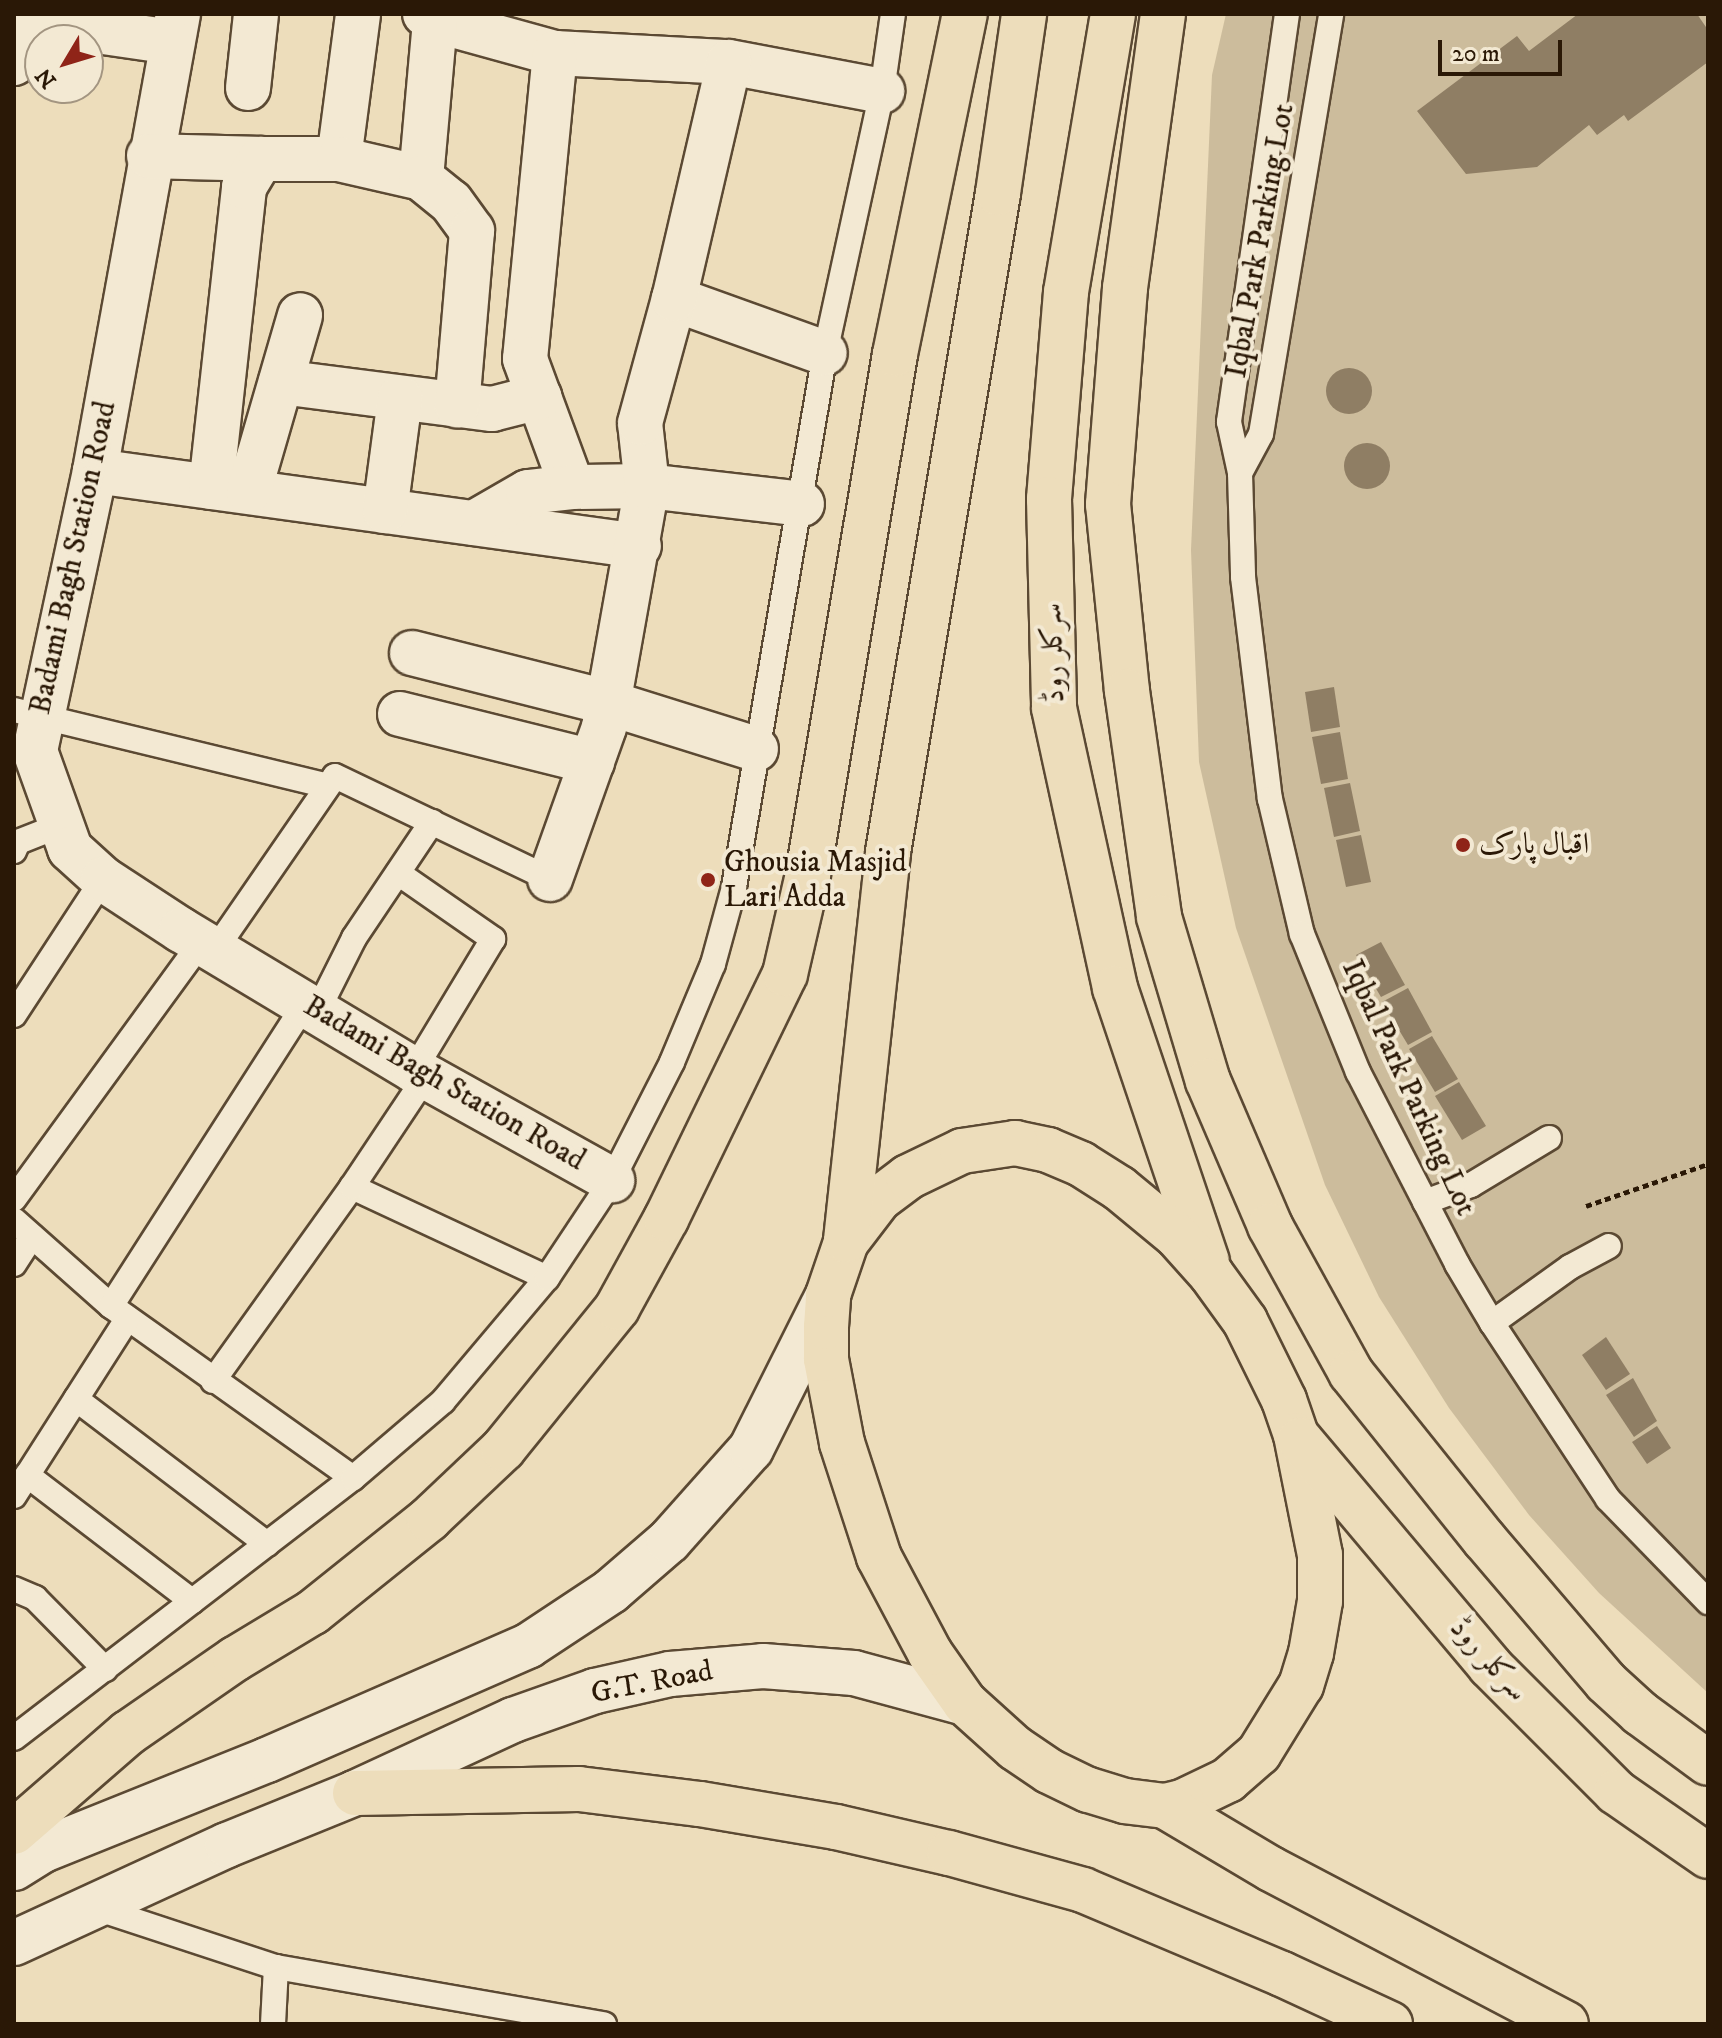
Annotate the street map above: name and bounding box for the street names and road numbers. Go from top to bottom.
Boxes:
street label: Iqbal Park Parking Lot [1219,101,1303,381]
street label: Badami Bagh Station Road [23,398,125,718]
street label: سرکلر روڈ [1034,602,1074,704]
street label: Iqbal Park Parking Lot [1333,955,1483,1221]
street label: Badami Bagh Station Road [297,989,591,1179]
street label: سرکلر روڈ [1441,1611,1535,1709]
street label: G.T. Road [588,1654,716,1712]

